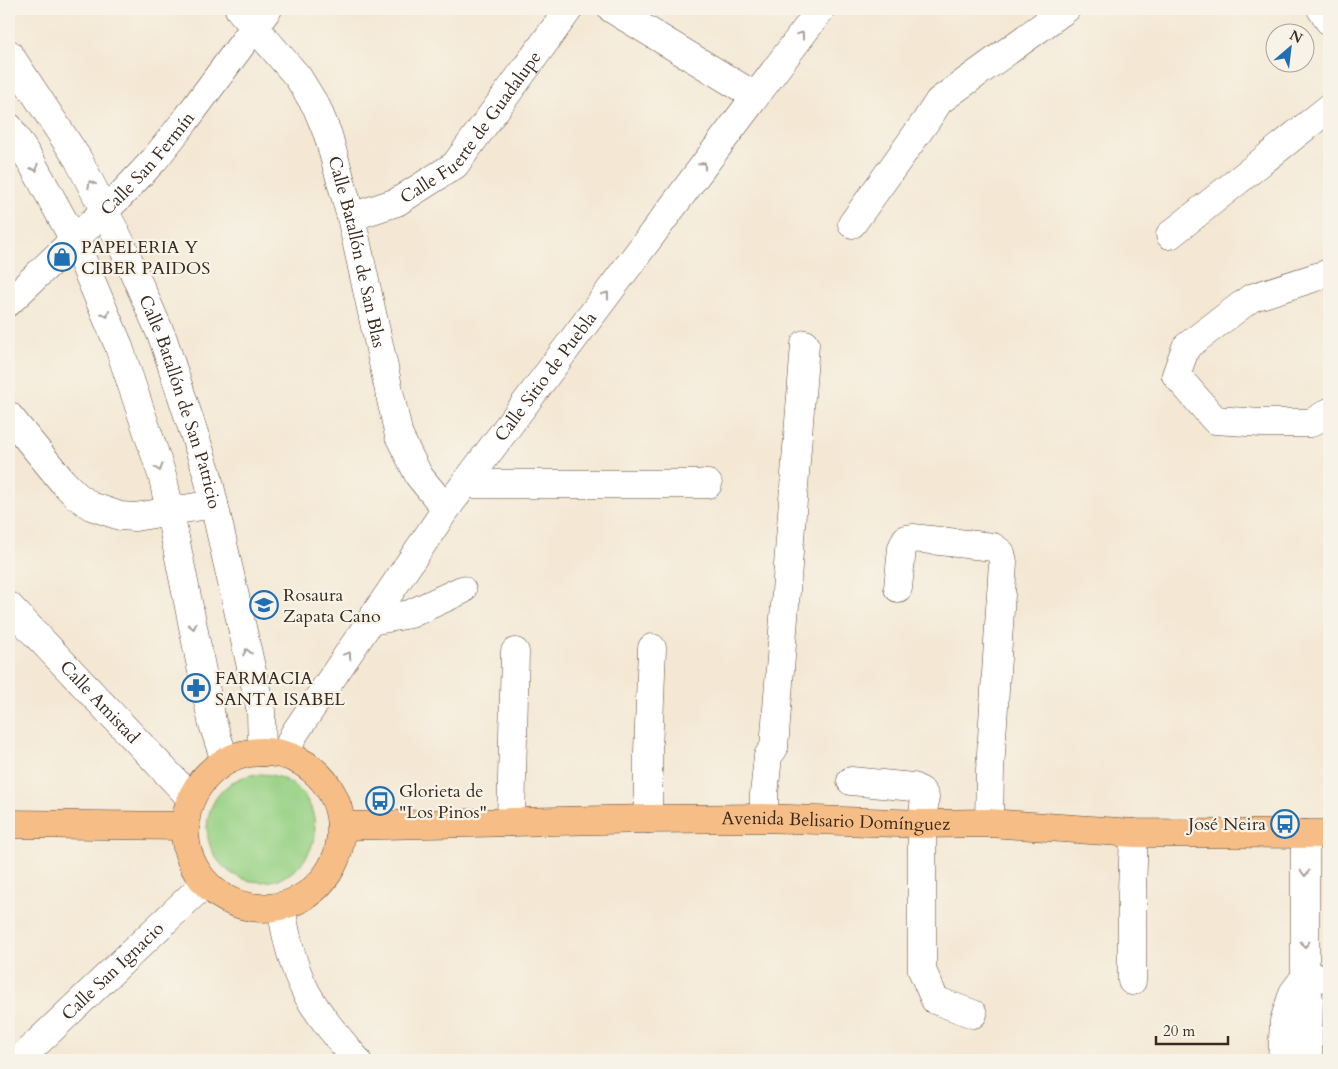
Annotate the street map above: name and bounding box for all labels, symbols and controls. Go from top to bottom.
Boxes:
north arrow [1266,22,1316,72]
text: N [1286,26,1306,48]
one-way arrow [795,31,804,41]
street label: Calle Fuerte de Guadalupe [395,46,547,210]
street label: Calle San Fermín [95,106,201,221]
street label: Calle Batallón de San Blas [321,153,391,350]
one-way arrow [697,161,706,171]
one-way arrow [28,163,38,172]
one-way arrow [87,181,97,190]
place label: PAPELERIA Y CIBER PAIDOS [81,235,210,281]
shop icon: PAPELERIA Y CIBER PAIDOS [47,242,77,272]
street label: Calle Batallón de San Patricio [132,291,227,512]
one-way arrow [600,291,609,301]
street label: Calle Sitio de Puebla [489,306,603,447]
one-way arrow [99,309,110,318]
one-way arrow [154,463,164,471]
place label: Rosaura Zapata Cano [283,583,381,629]
school or university icon: Rosaura Zapata Cano [249,590,279,620]
one-way arrow [188,622,198,631]
one-way arrow [243,647,253,656]
one-way arrow [342,651,351,660]
street label: Calle Amistad [54,655,145,749]
place label: FARMACIA SANTA ISABEL [215,666,345,712]
pharmacy icon: FARMACIA SANTA ISABEL [181,673,211,703]
place label: Glorieta de "Los Pinos" [399,779,487,825]
bus stop icon: Glorieta de "Los Pinos" [365,786,395,816]
street label: Avenida Belisario Domínguez [721,806,950,837]
bus stop icon: José Neira [1270,809,1300,839]
place label: José Neira [1185,812,1266,837]
one-way arrow [1300,870,1310,877]
street label: Calle San Ignacio [56,916,170,1026]
one-way arrow [1300,941,1310,949]
scale bar [1156,1014,1228,1046]
text: 20 m [1163,1021,1195,1041]

